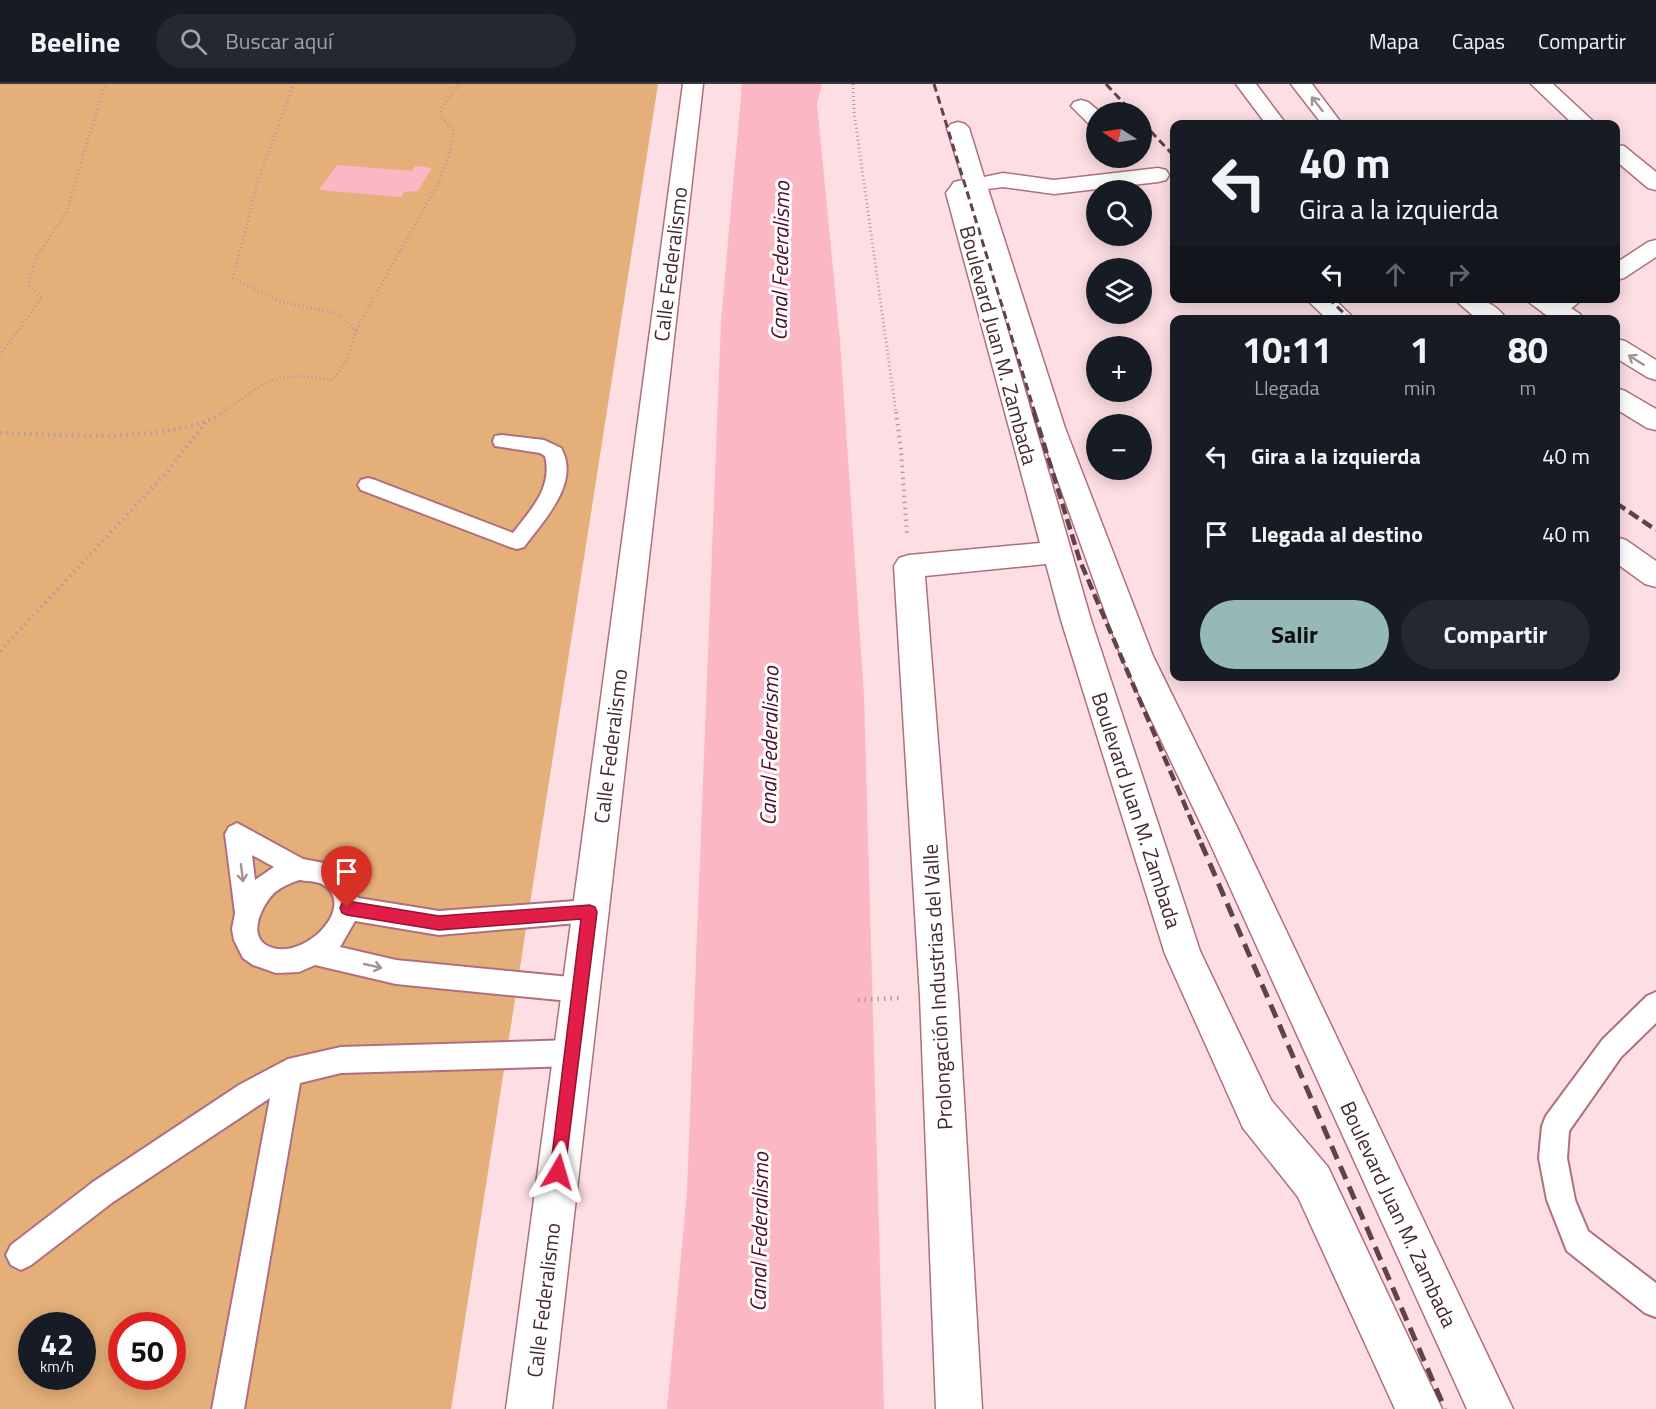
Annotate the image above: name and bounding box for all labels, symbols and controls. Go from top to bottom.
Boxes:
search box [156,14,576,68]
text: Beeline [30,20,120,63]
text: Buscar aquí [225,24,333,58]
icon: search [177,25,210,58]
text: Mapa [1369,25,1419,57]
text: Capas [1452,25,1505,57]
text: Compartir [1538,25,1626,57]
one-way arrow [1310,97,1323,113]
north arrow [1086,102,1152,168]
map controls [1086,102,1152,480]
text: 40 m [1299,130,1391,194]
icon: left [1200,144,1278,222]
water label: Canal Federalismo [762,180,798,341]
button: search [1086,180,1152,246]
street label: Calle Federalismo [645,185,695,343]
text: Gira a la izquierda [1299,188,1499,229]
street label: Boulevard Juan M. Zambada [952,222,1046,469]
button: layers [1086,258,1152,324]
icon: left [1316,258,1349,291]
icon: ahead [1379,258,1412,291]
icon: right [1442,258,1475,291]
text: 10:11 [1242,322,1332,377]
text: 1 [1410,322,1430,377]
text: 80 [1508,322,1548,377]
button: + [1086,336,1152,402]
one-way arrow [1627,353,1644,366]
text: Llegada [1254,372,1320,403]
text: min [1404,372,1436,403]
text: m [1519,372,1536,403]
button: − [1086,414,1152,480]
text: Gira a la izquierda [1251,439,1421,473]
text: 40 m [1542,439,1590,473]
icon: left [1200,440,1233,473]
text: Llegada al destino [1251,517,1423,551]
text: 40 m [1542,517,1590,551]
icon: arrive [1200,518,1233,551]
button: Salir [1200,600,1389,669]
button: Compartir [1401,600,1590,669]
water label: Canal Federalismo [751,665,787,826]
street label: Calle Federalismo [585,667,635,825]
street label: Boulevard Juan M. Zambada [1084,688,1190,933]
street label: Prolongación Industrias del Valle [914,843,960,1131]
pin [321,846,372,908]
icon: arrive [330,855,363,888]
one-way arrow [236,863,247,882]
one-way arrow [363,961,382,973]
street label: Boulevard Juan M. Zambada [1332,1095,1466,1333]
position arrow [526,1140,590,1204]
water label: Canal Federalismo [741,1151,777,1312]
street label: Calle Federalismo [518,1221,568,1379]
speed limit sign: 50 [108,1312,186,1390]
text: 42 [40,1321,74,1367]
text: km/h [40,1355,74,1378]

